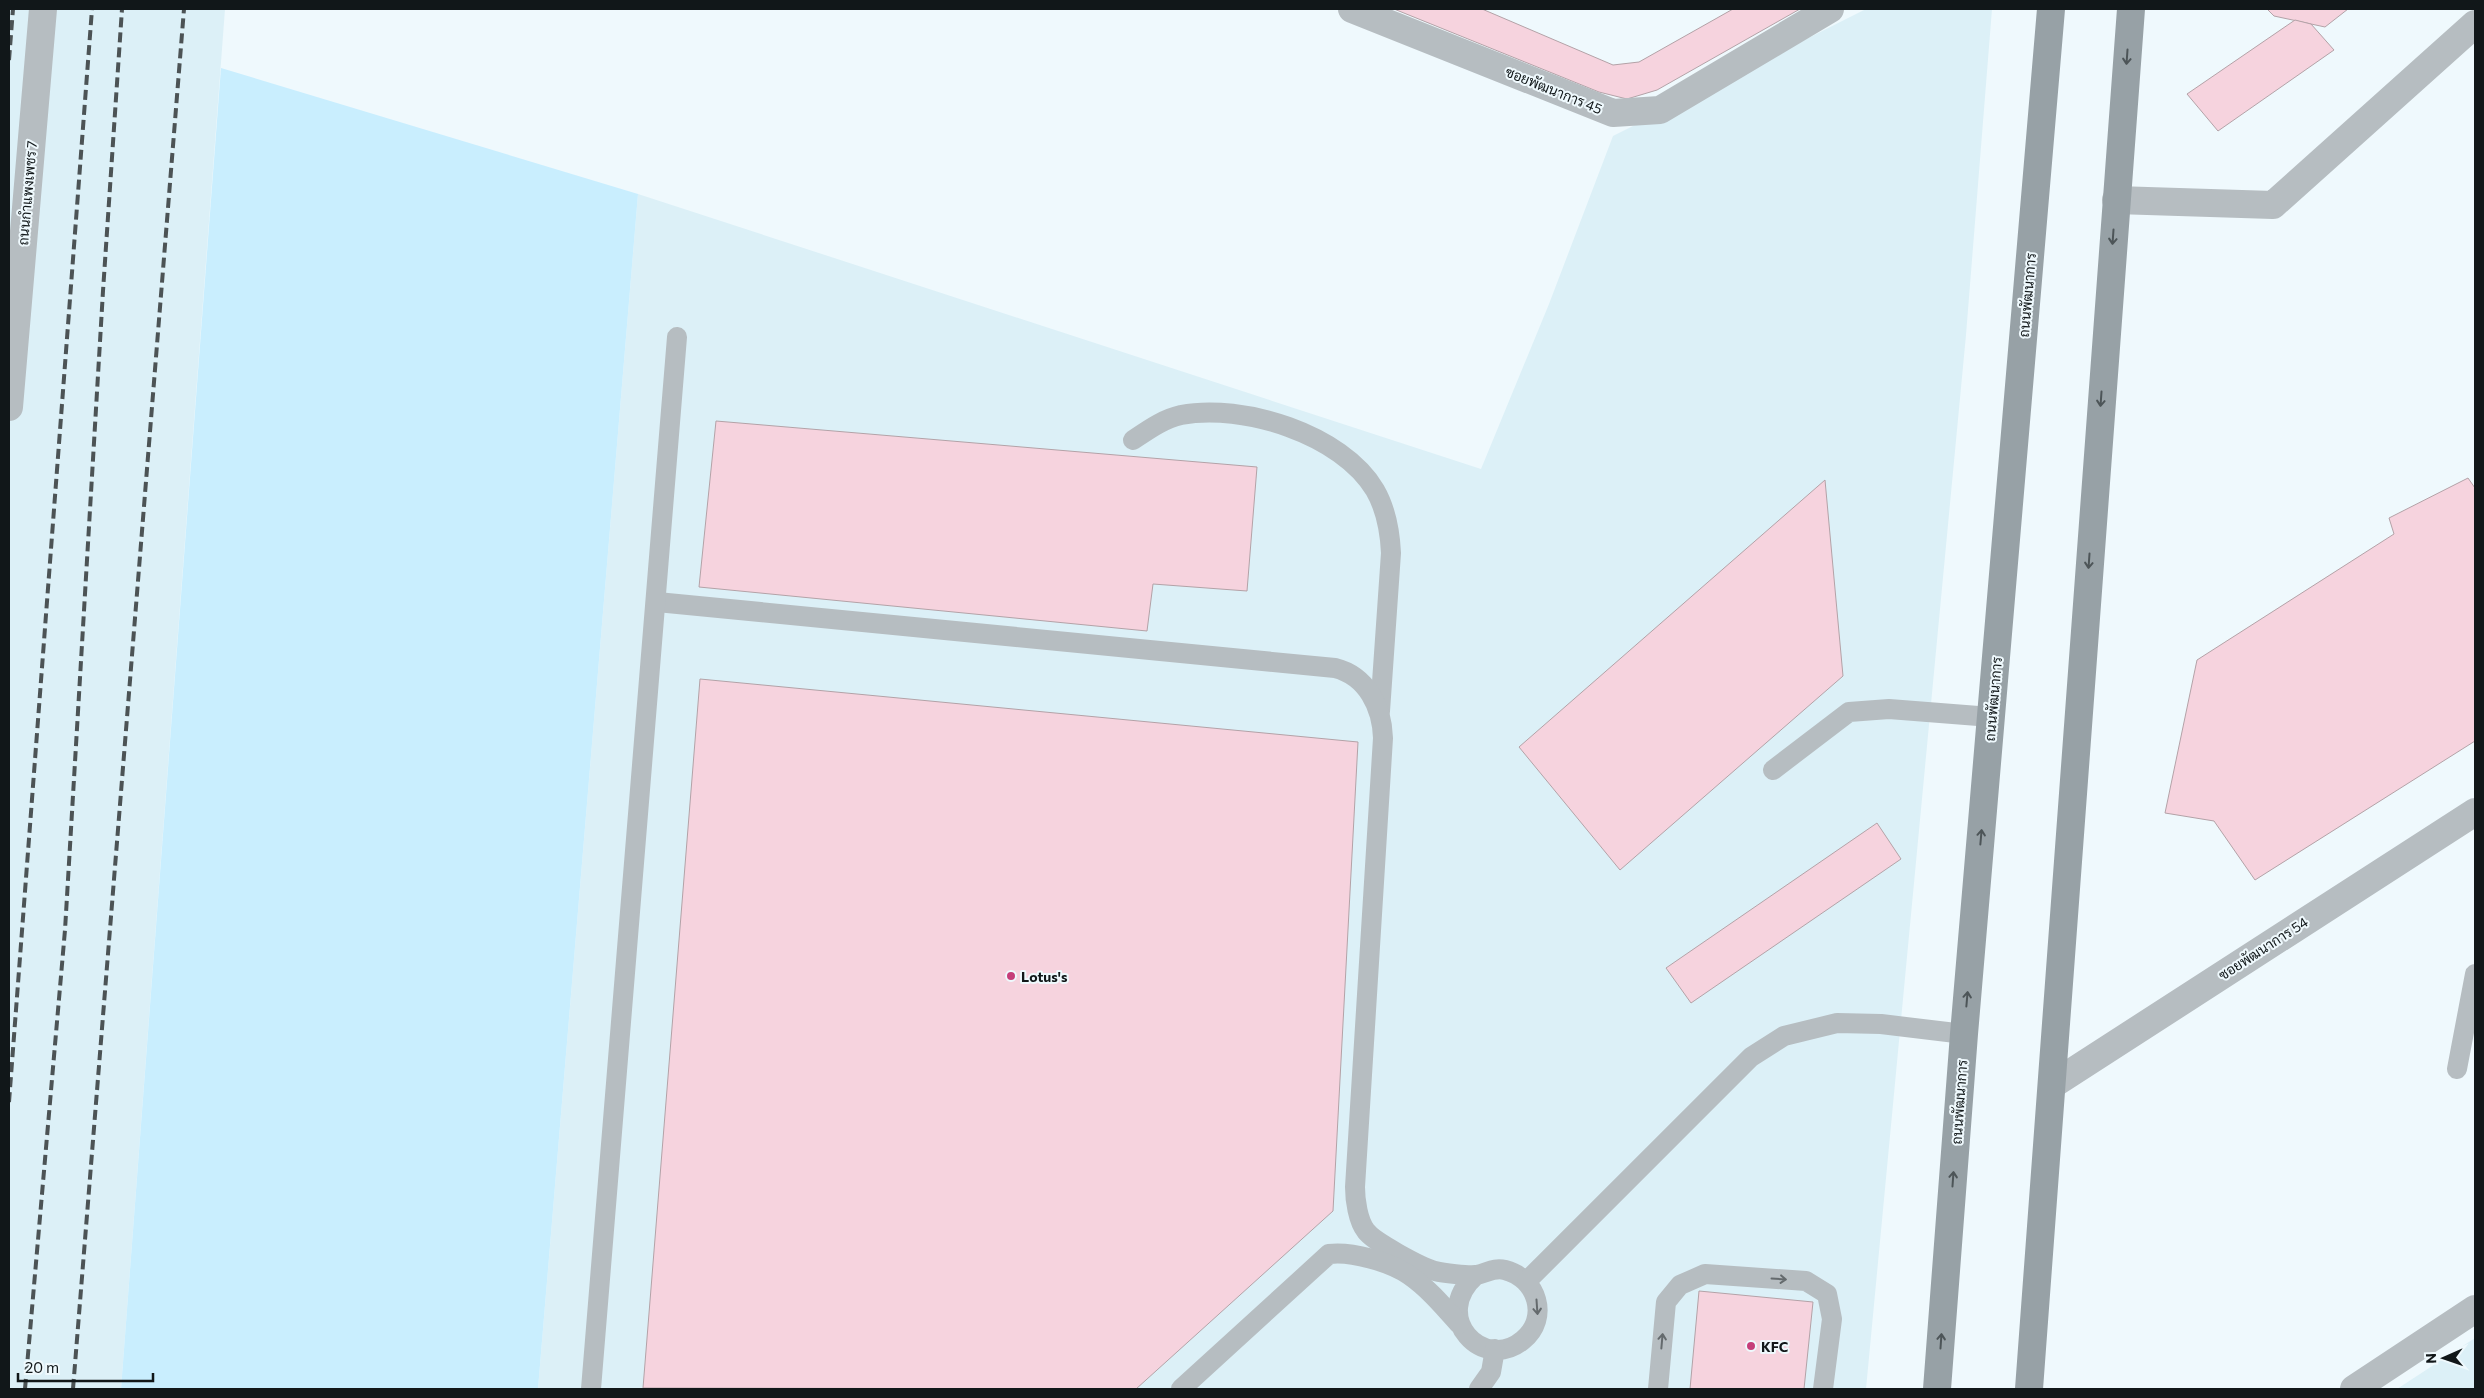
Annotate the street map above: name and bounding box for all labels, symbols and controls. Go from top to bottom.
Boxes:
one-way arrow [2122,49,2132,65]
street label: ซอยพัฒนาการ 45 [1503,63,1605,117]
street label: ถนนกำแพงเพชร 7 [14,140,40,246]
one-way arrow [2109,229,2118,245]
street label: ถนนพัฒนาการ [2015,252,2039,338]
one-way arrow [2097,391,2106,407]
one-way arrow [2085,553,2094,569]
street label: ถนนพัฒนาการ [1981,656,2005,742]
one-way arrow [1976,830,1986,846]
street label: ซอยพัฒนาการ 54 [2215,912,2311,983]
place label: Lotus's [1021,968,1068,985]
marker: Lotus's [1005,970,1017,982]
one-way arrow [1962,991,1972,1007]
street label: ถนนพัฒนาการ [1948,1059,1970,1145]
one-way arrow [1948,1171,1958,1187]
one-way arrow [1771,1275,1787,1284]
one-way arrow [1532,1298,1541,1314]
one-way arrow [1658,1333,1667,1349]
one-way arrow [1936,1333,1945,1349]
north arrow [2419,1333,2469,1383]
place label: KFC [1761,1338,1788,1355]
marker: KFC [1745,1340,1757,1352]
scale bar [18,1350,152,1382]
text: N [2422,1353,2439,1364]
text: 20 m [25,1358,59,1376]

